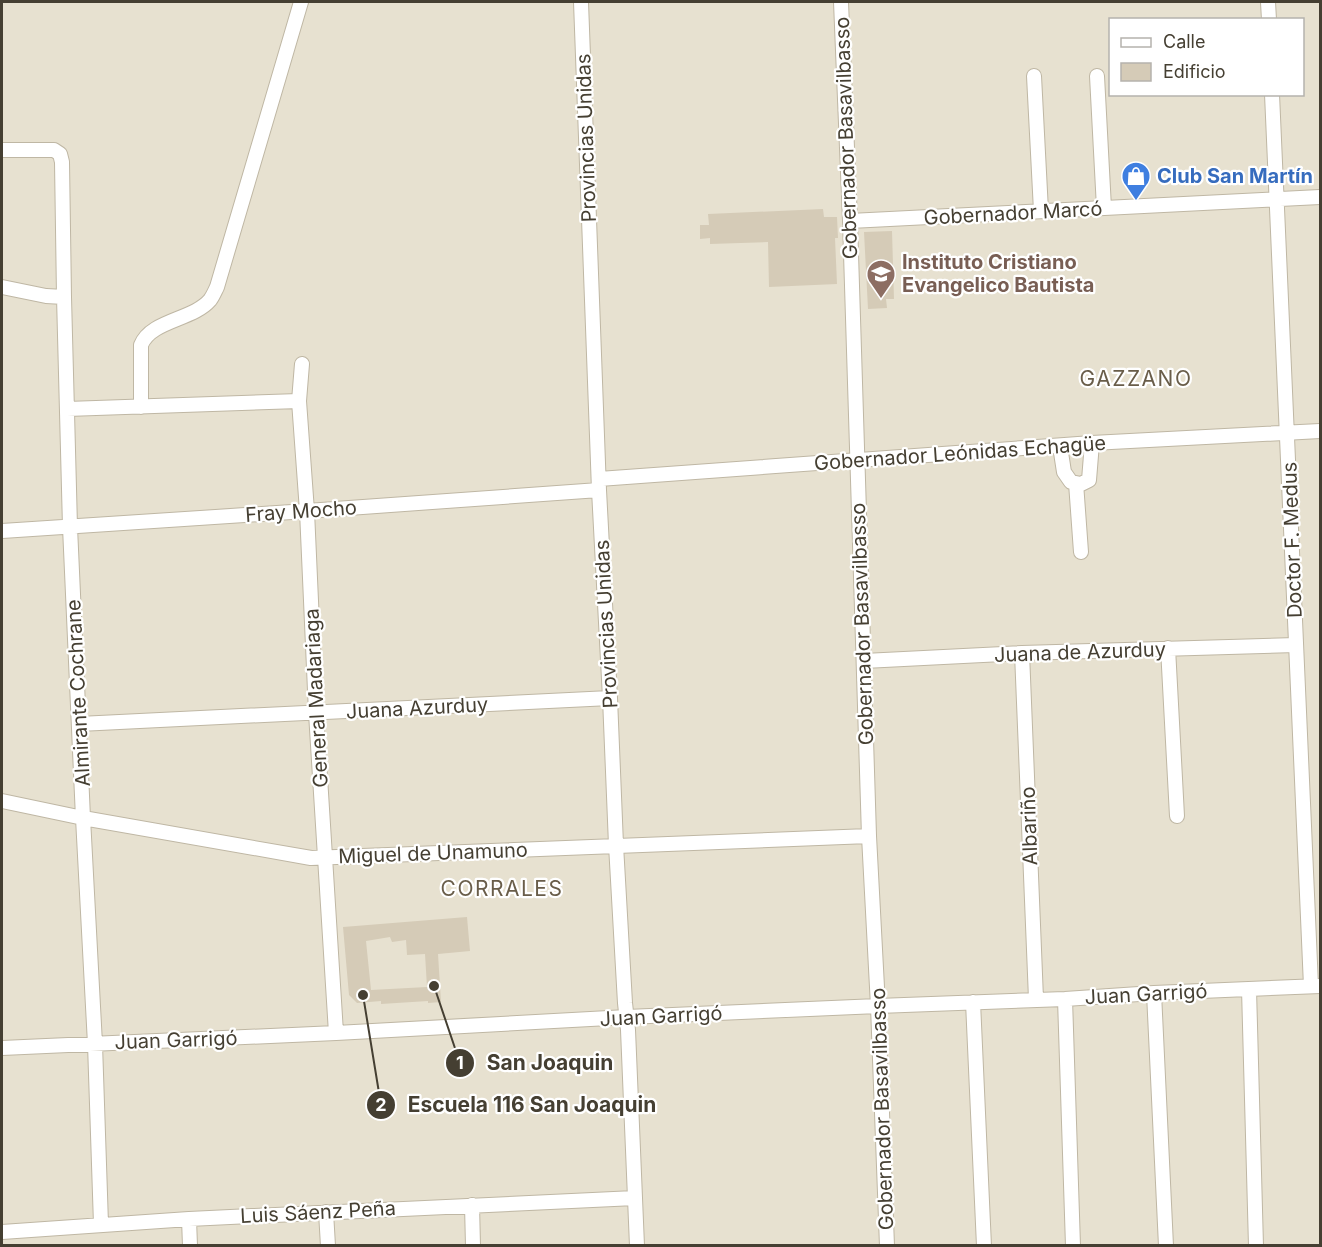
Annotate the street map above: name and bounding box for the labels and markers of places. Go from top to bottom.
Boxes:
shop icon: Club San Martín [1120,160,1152,202]
place label: Club San Martín [1157,164,1313,188]
place label: Instituto Cristiano Evangelico Bautista [902,250,1094,297]
school or university icon: Instituto Cristiano Evangelico Bautista [865,258,897,300]
callout: San Joaquin [445,1043,626,1082]
callout: Escuela 116 San Joaquin [366,1085,668,1124]

